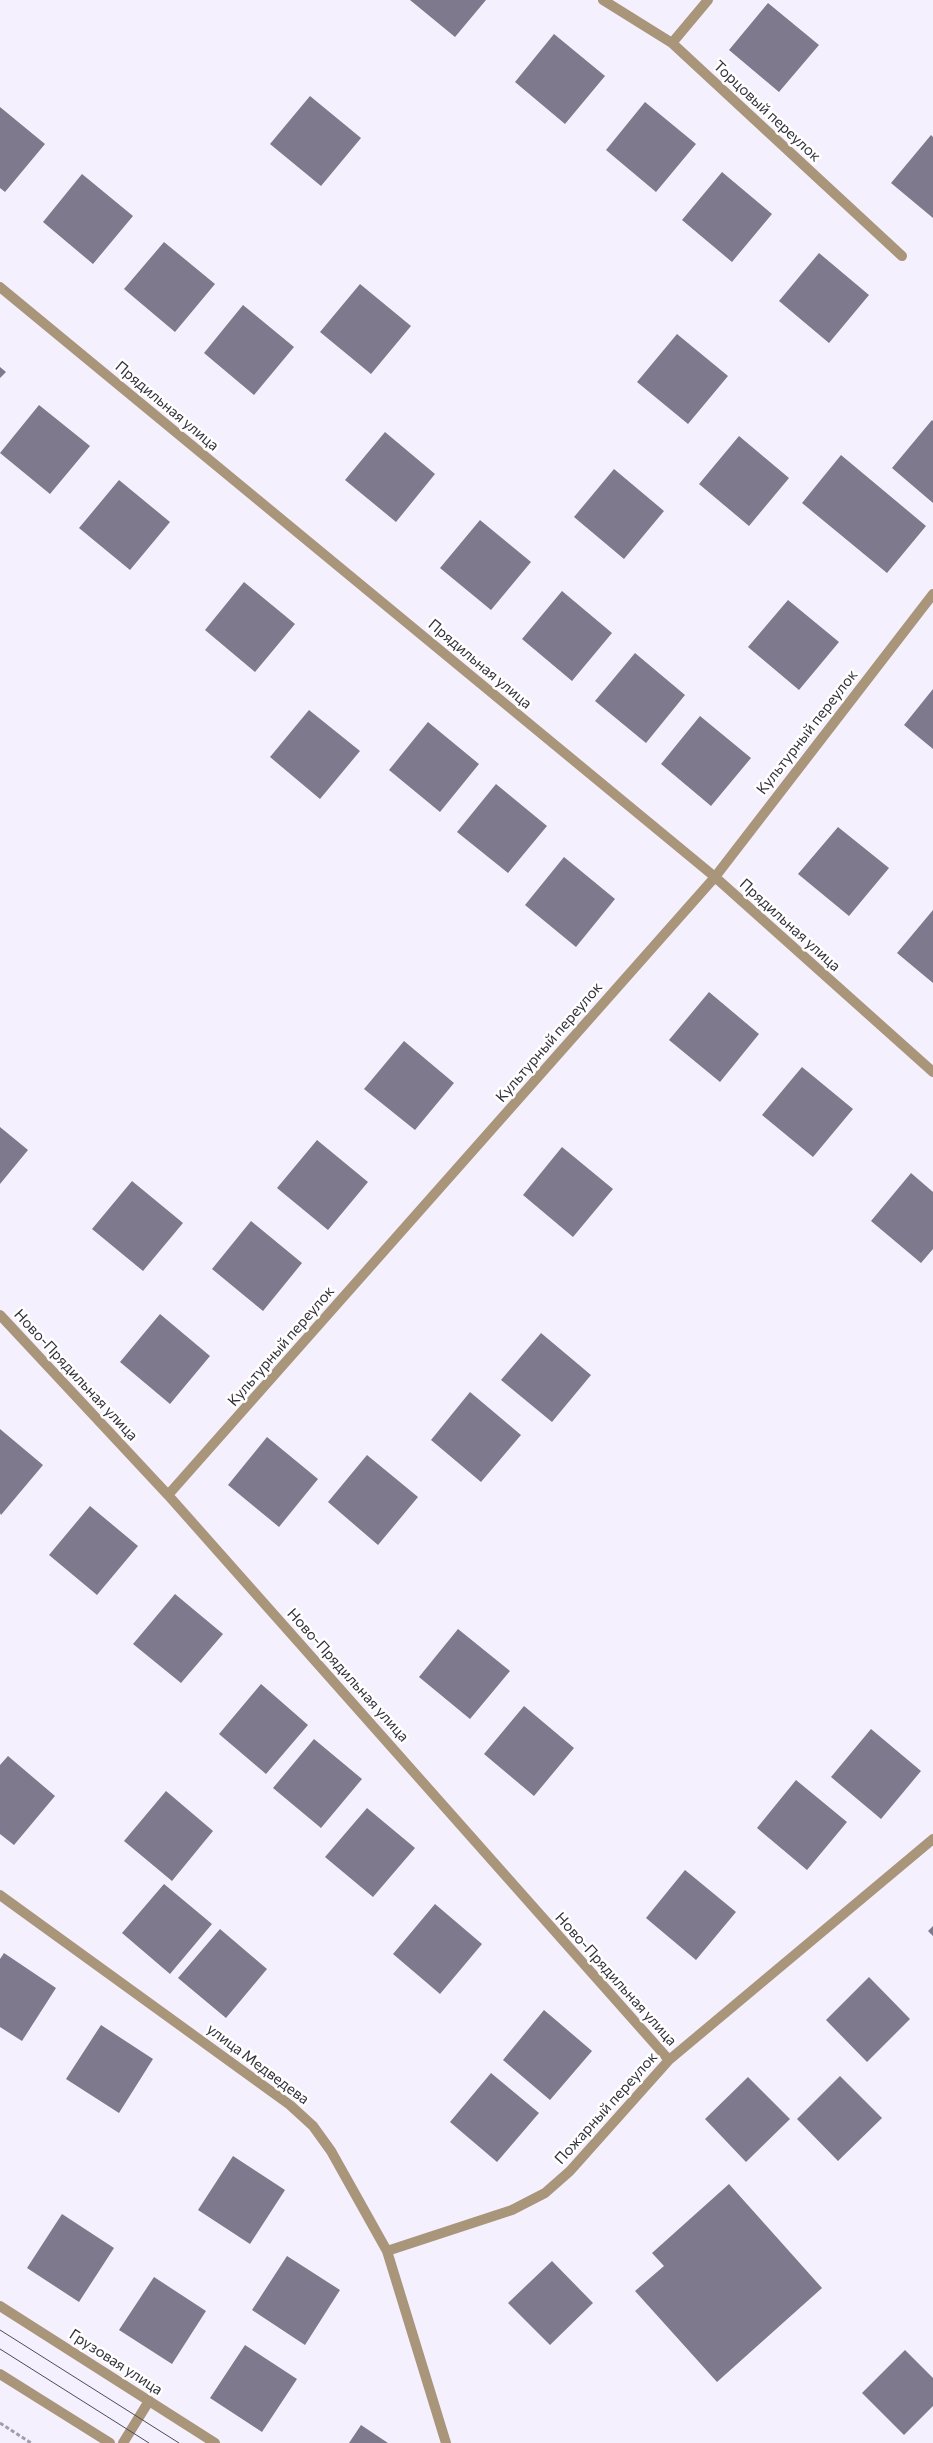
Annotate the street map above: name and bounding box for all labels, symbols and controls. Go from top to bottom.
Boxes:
street label: Торцовый переулок [710,57,824,165]
street label: Прядильная улица [112,357,222,455]
street label: Прядильная улица [425,615,535,713]
street label: Культурный переулок [753,666,861,798]
street label: Прядильная улица [736,875,844,975]
street label: Культурный переулок [492,978,606,1106]
street label: Культурный переулок [224,1282,338,1410]
street label: Ново-Прядильная улица [10,1306,142,1444]
street label: Ново-Прядильная улица [283,1605,413,1745]
street label: Ново-Прядильная улица [551,1909,681,2049]
street label: улица Медведева [203,2020,313,2108]
street label: Пожарный переулок [551,2048,661,2168]
street label: Грузовая улица [66,2325,166,2399]

